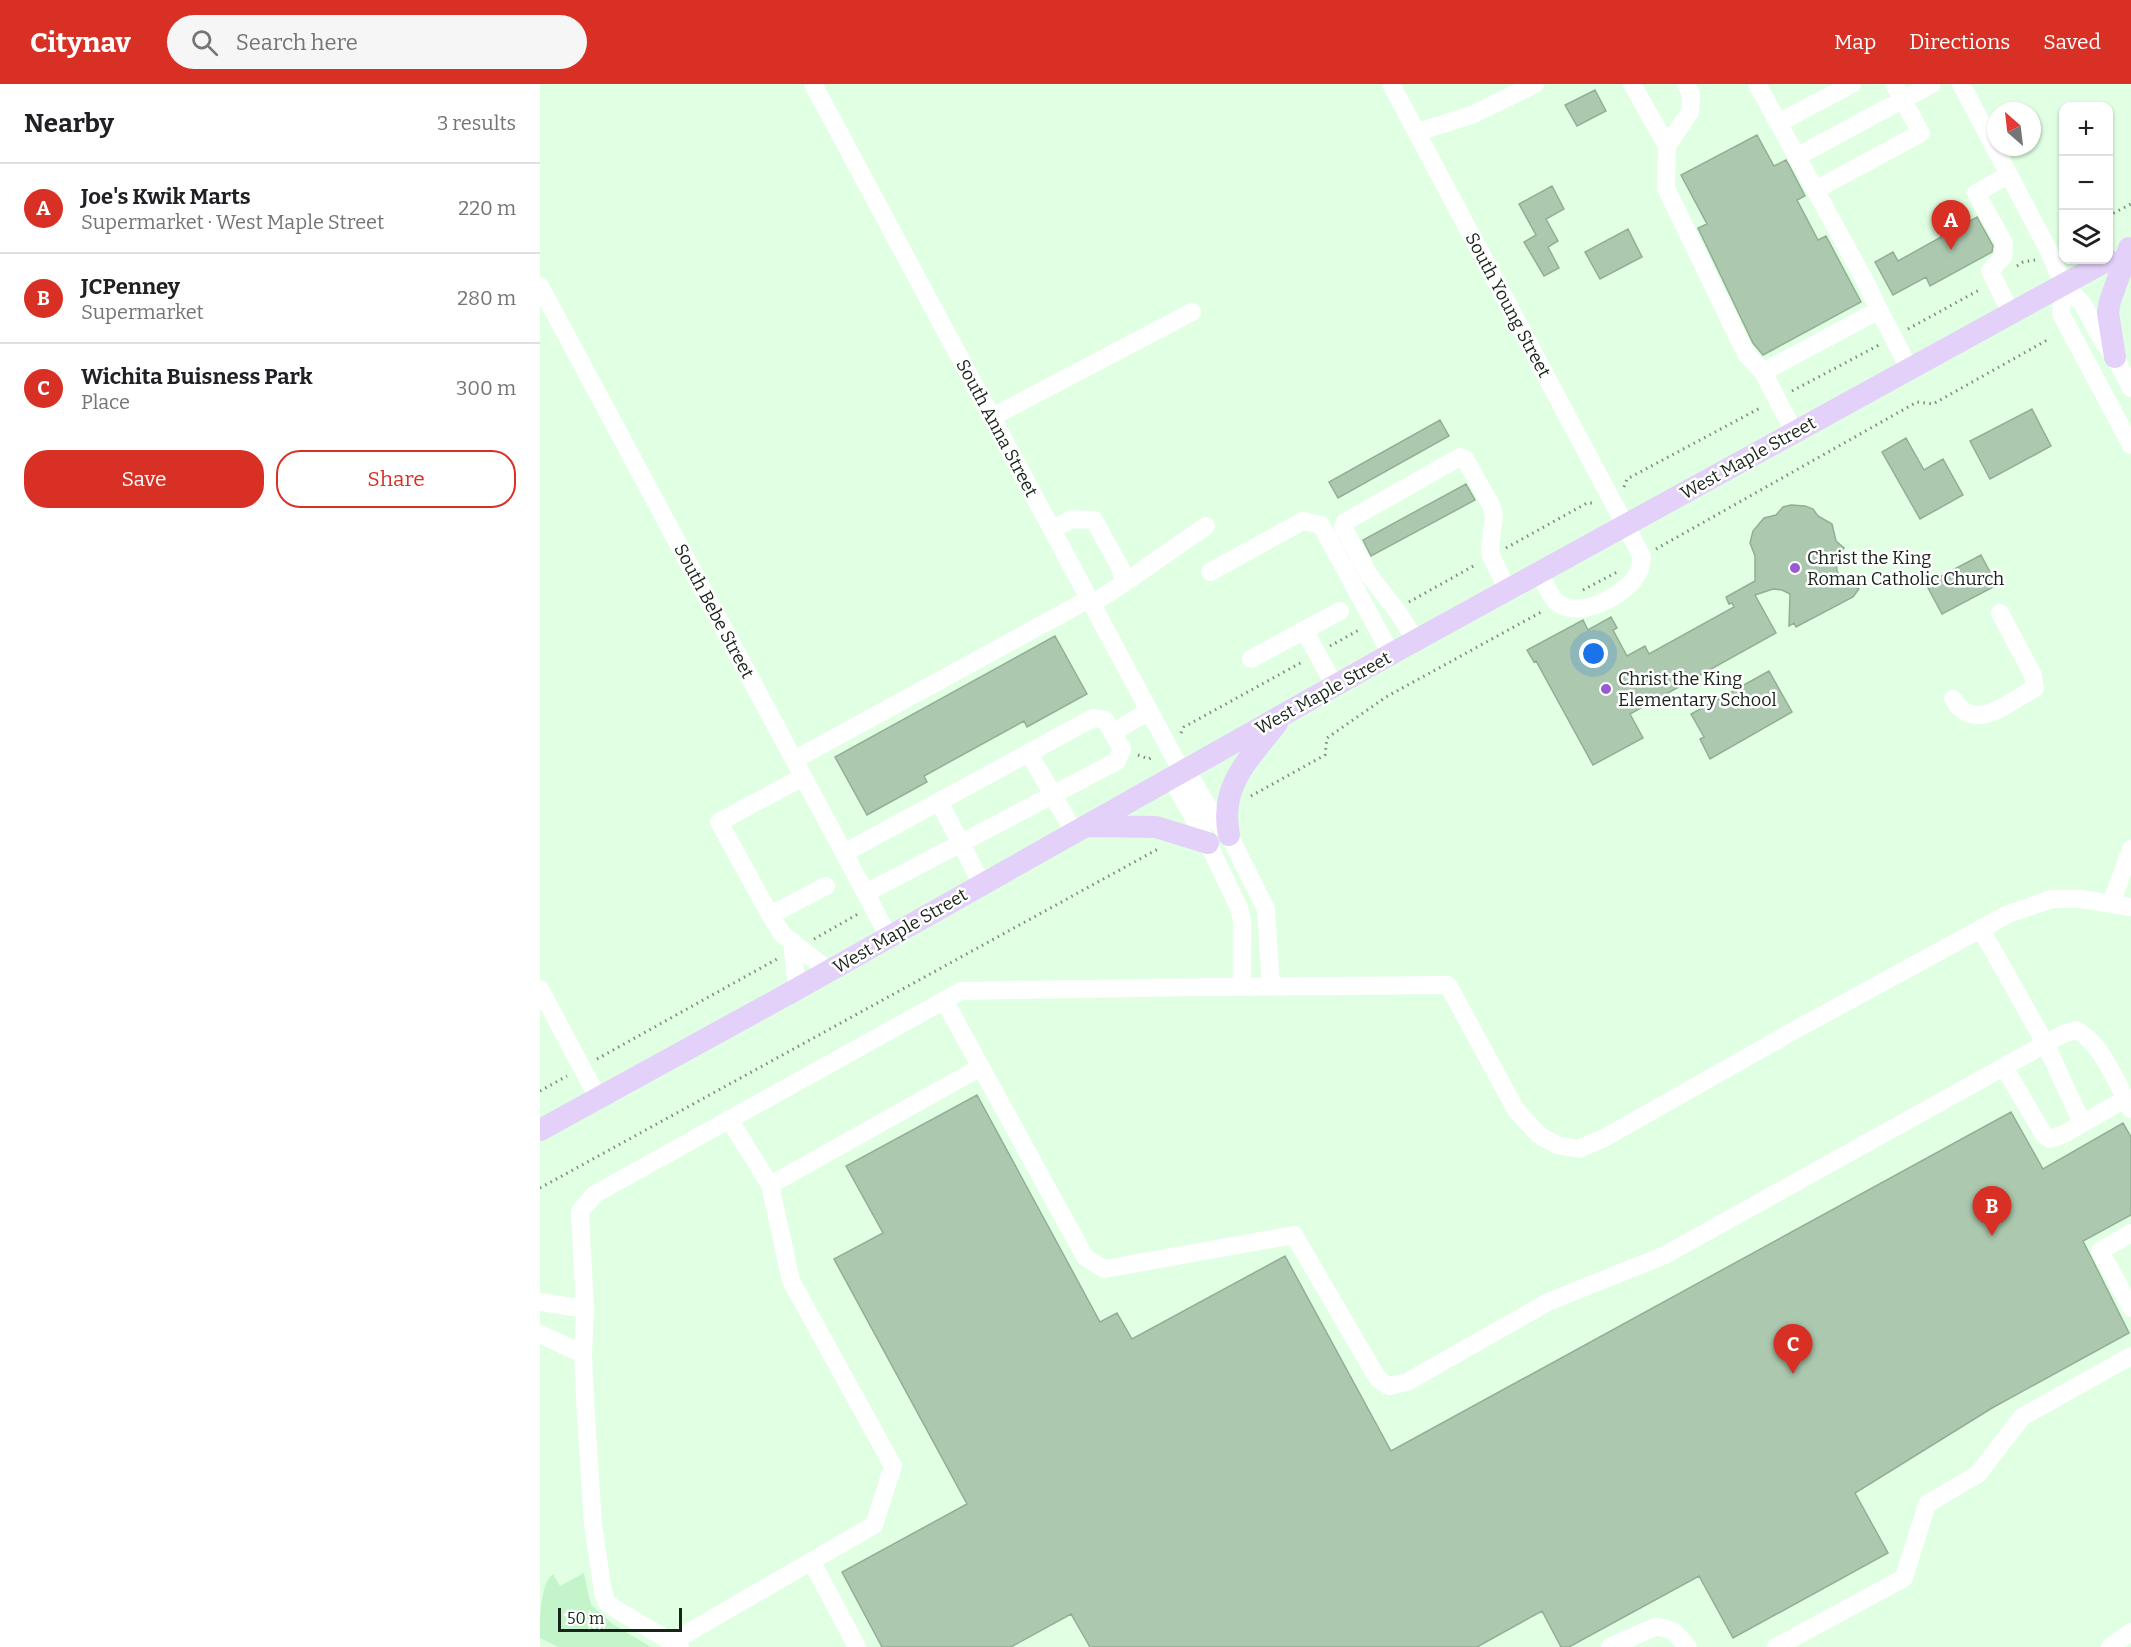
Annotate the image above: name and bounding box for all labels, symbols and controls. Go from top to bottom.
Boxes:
search box [167,15,587,69]
text: Citynav [30,26,131,59]
icon: search [188,26,221,59]
text: Search here [236,29,358,56]
text: Map [1834,29,1876,55]
text: Directions [1909,29,2010,55]
text: Saved [2043,29,2101,55]
north arrow [1987,102,2041,156]
map controls [2059,102,2113,264]
button: + [2059,102,2113,156]
text: Nearby [24,108,114,139]
text: 3 results [437,111,516,135]
button: − [2059,156,2113,210]
text: Joe's Kwik Marts [81,183,250,210]
text: A [36,196,51,220]
text: 220 m [458,196,516,220]
pin: A [1932,200,1970,250]
text: Supermarket · West Maple Street [81,210,384,234]
button: layers [2059,210,2113,264]
street label: South Young Street [1461,229,1556,382]
text: JCPenney [81,273,180,300]
text: B [37,286,50,310]
text: 280 m [457,286,516,310]
text: Supermarket [81,300,204,324]
street label: South Anna Street [951,355,1043,501]
text: Wichita Buisness Park [81,363,313,390]
text: C [37,376,50,400]
text: 300 m [456,376,516,400]
text: Place [81,390,130,414]
street label: West Maple Street [1676,411,1820,504]
button: Save [24,450,264,508]
button: Share [276,450,516,508]
street label: South Bebe Street [669,540,759,682]
place label: Christ the King Roman Catholic Church [1807,547,2004,590]
marker: Christ the King Roman Catholic Church [1788,561,1802,575]
your location [1579,639,1608,668]
street label: West Maple Street [1251,646,1395,739]
place label: Christ the King Elementary School [1618,668,1777,711]
marker: Christ the King Elementary School [1599,682,1613,696]
street label: West Maple Street [829,883,971,978]
pin: B [1972,1186,2012,1236]
pin: C [1774,1324,1812,1374]
scale bar [558,1605,682,1632]
text: 50 m [567,1609,604,1628]

